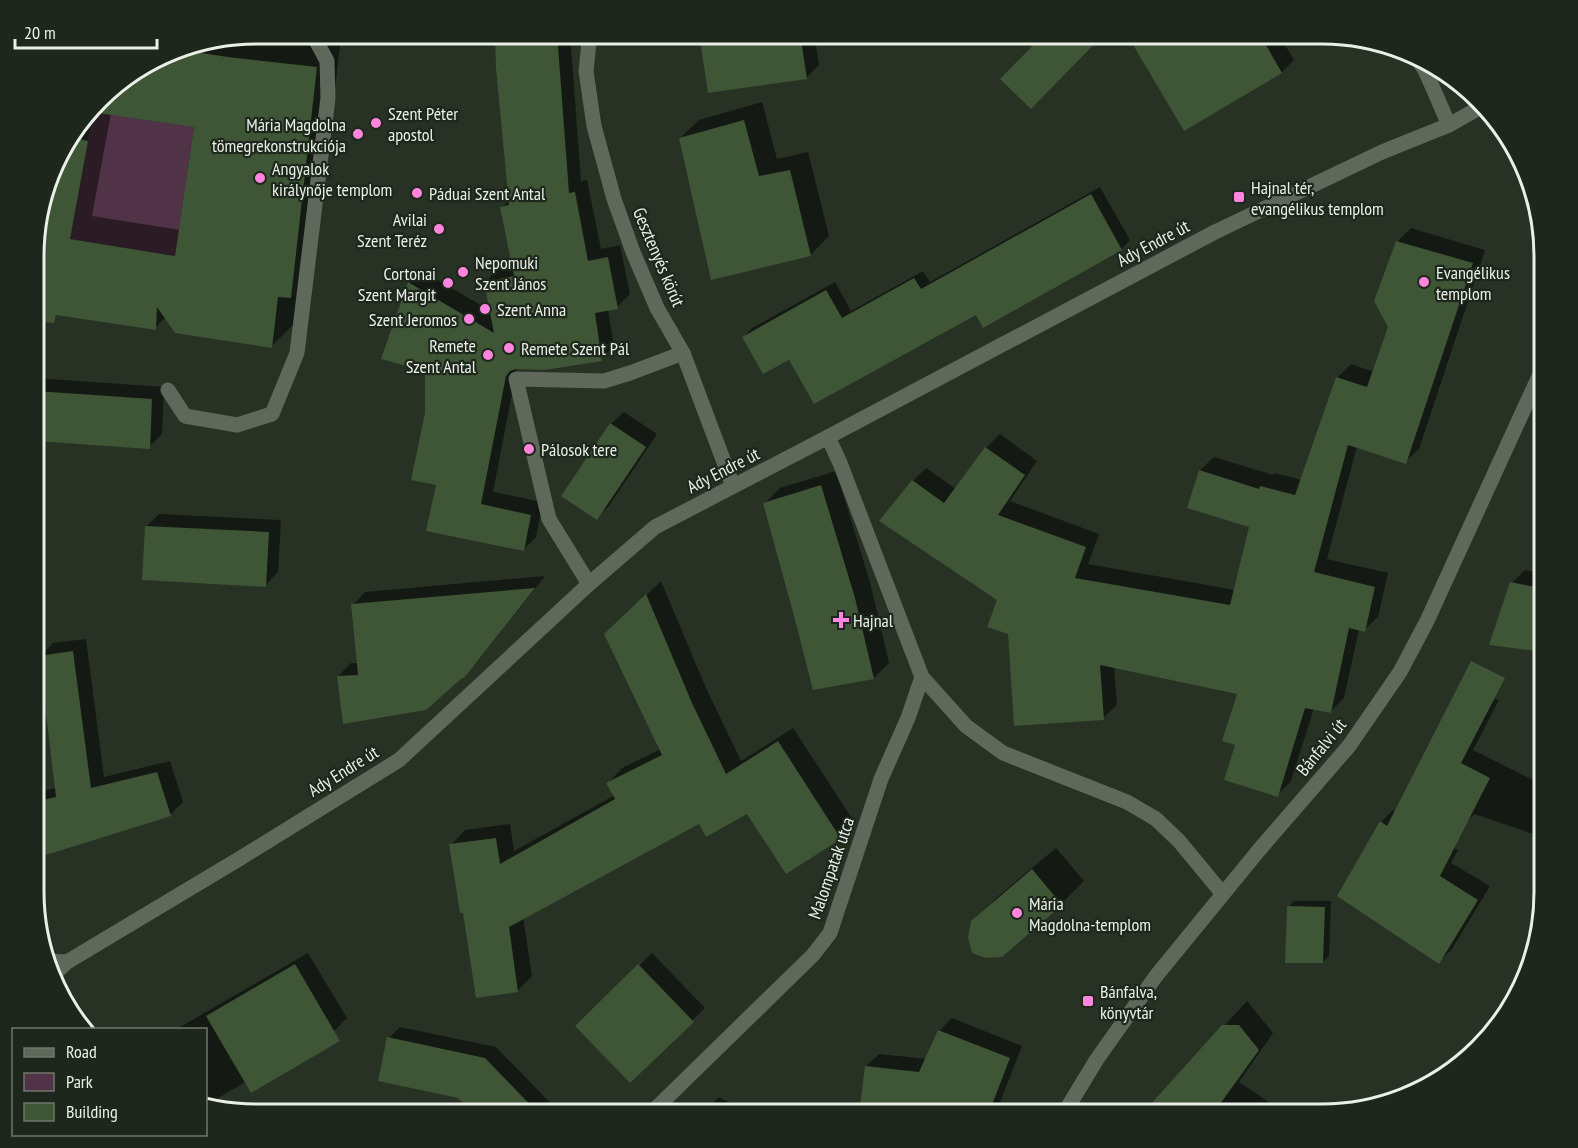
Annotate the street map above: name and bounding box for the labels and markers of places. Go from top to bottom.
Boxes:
place label: Szent Péter apostol [388,102,458,146]
place label: Mária Magdolna tömegrekonstrukciója [212,113,346,157]
marker: Szent Péter apostol [369,116,383,130]
marker: Mária Magdolna tömegrekonstrukciója [351,127,365,141]
place label: Angyalok királynője templom [272,157,392,201]
marker: Angyalok királynője templom [253,171,267,185]
place label: Hajnal tér, evangélikus templom [1251,176,1384,220]
place label: Páduai Szent Antal [429,182,546,205]
marker: Páduai Szent Antal [410,186,424,200]
marker: Hajnal tér, evangélikus templom [1232,190,1246,204]
place label: Avilai Szent Teréz [357,208,427,252]
marker: Avilai Szent Teréz [432,222,446,236]
place label: Nepomuki Szent János [475,251,546,295]
place label: Evangélikus templom [1436,261,1510,305]
place label: Cortonai Szent Margit [358,262,436,306]
marker: Nepomuki Szent János [456,265,470,279]
marker: Evangélikus templom [1417,275,1431,289]
marker: Cortonai Szent Margit [441,276,455,290]
place label: Szent Anna [497,298,566,321]
marker: Szent Anna [478,302,492,316]
place label: Szent Jeromos [369,308,457,331]
marker: Szent Jeromos [462,312,476,326]
place label: Remete Szent Antal [406,334,477,378]
place label: Remete Szent Pál [521,337,630,360]
marker: Remete Szent Pál [502,341,516,355]
marker: Remete Szent Antal [481,348,495,362]
place label: Pálosok tere [541,438,617,461]
marker: Pálosok tere [522,442,536,456]
place label: Hajnal [853,609,894,632]
marker: Hajnal [834,613,848,627]
place label: Mária Magdolna-templom [1029,892,1151,936]
marker: Mária Magdolna-templom [1010,906,1024,920]
place label: Bánfalva, könyvtár [1100,980,1157,1024]
marker: Bánfalva, könyvtár [1081,994,1095,1008]

